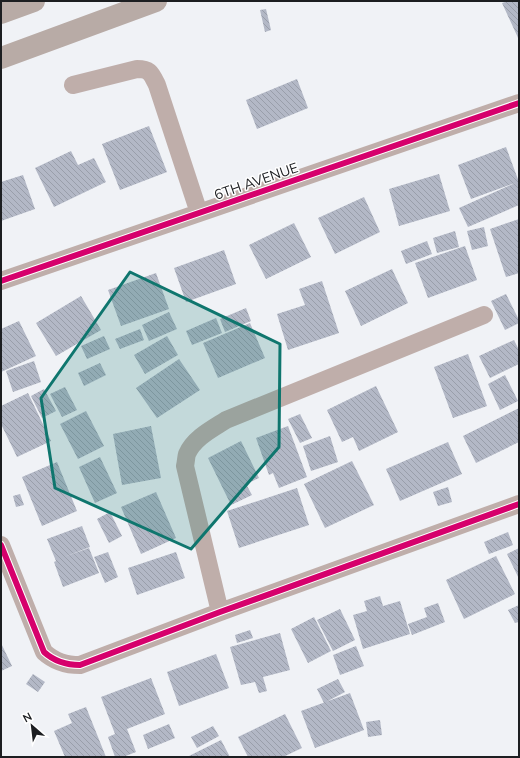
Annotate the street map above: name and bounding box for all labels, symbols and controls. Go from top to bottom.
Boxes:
street label: 6TH AVENUE [212,158,300,204]
north arrow [12,706,52,746]
text: N [20,709,34,725]

